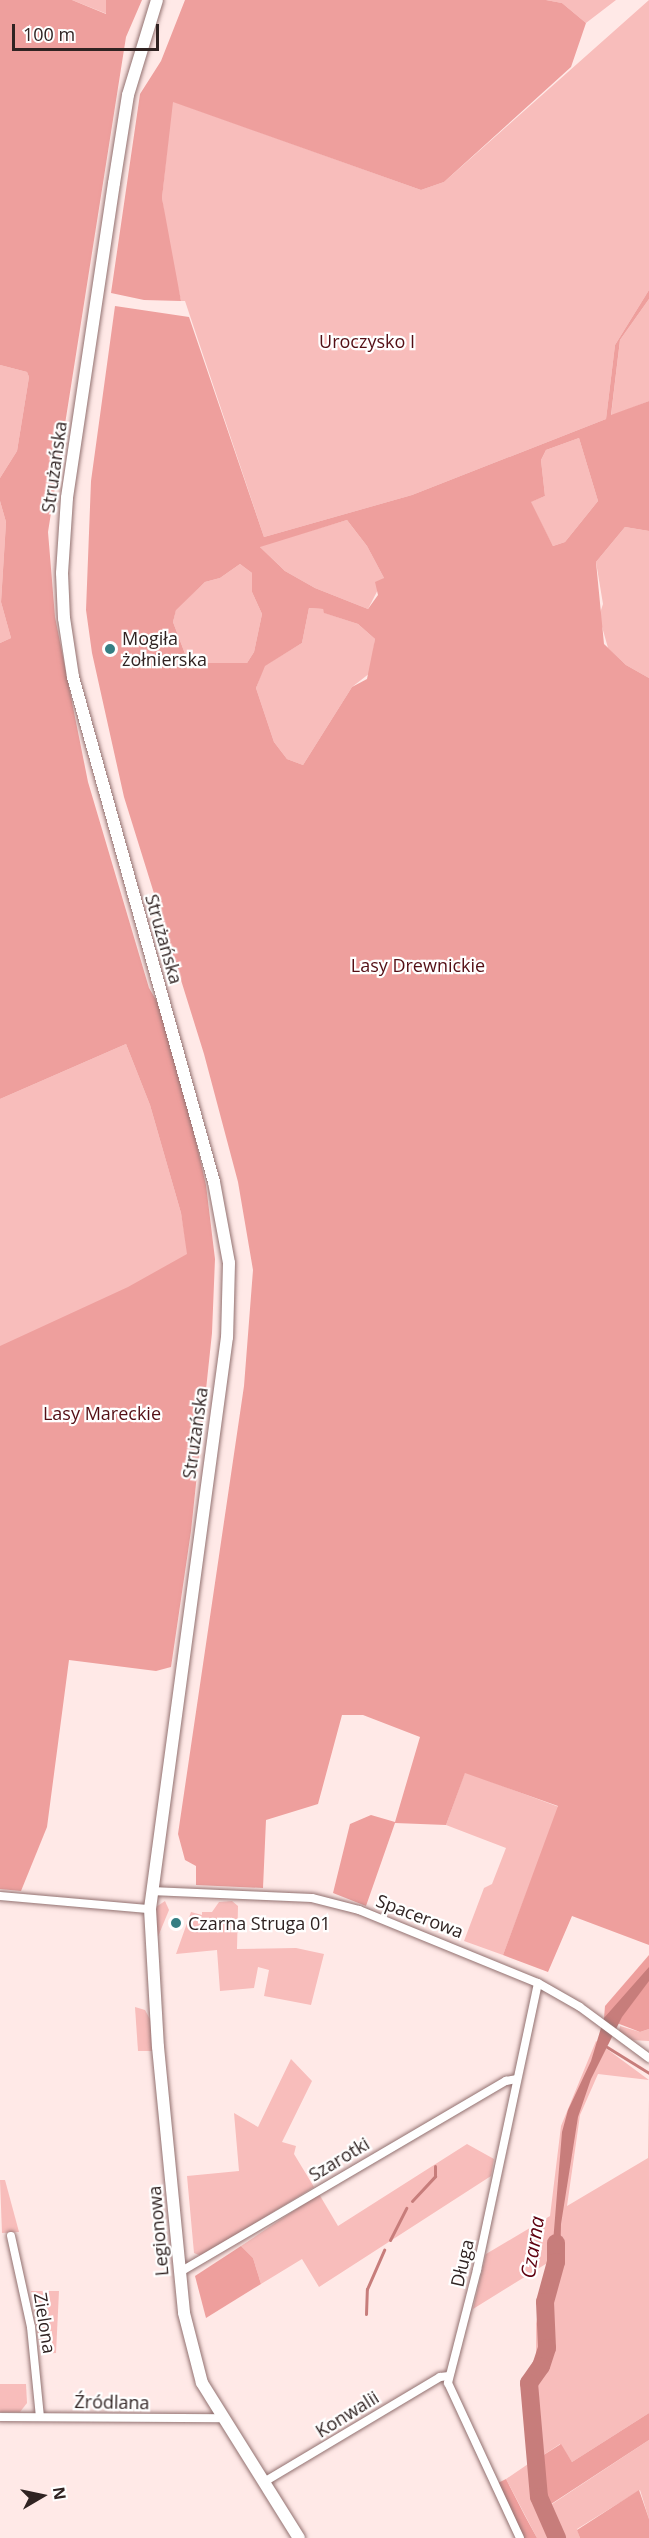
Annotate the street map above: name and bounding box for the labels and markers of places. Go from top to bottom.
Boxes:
place label: Mogiła żołnierska [122,628,207,670]
marker: Mogiła żołnierska [103,642,117,656]
place label: Czarna Struga 01 [188,1912,331,1934]
marker: Czarna Struga 01 [169,1916,183,1930]

